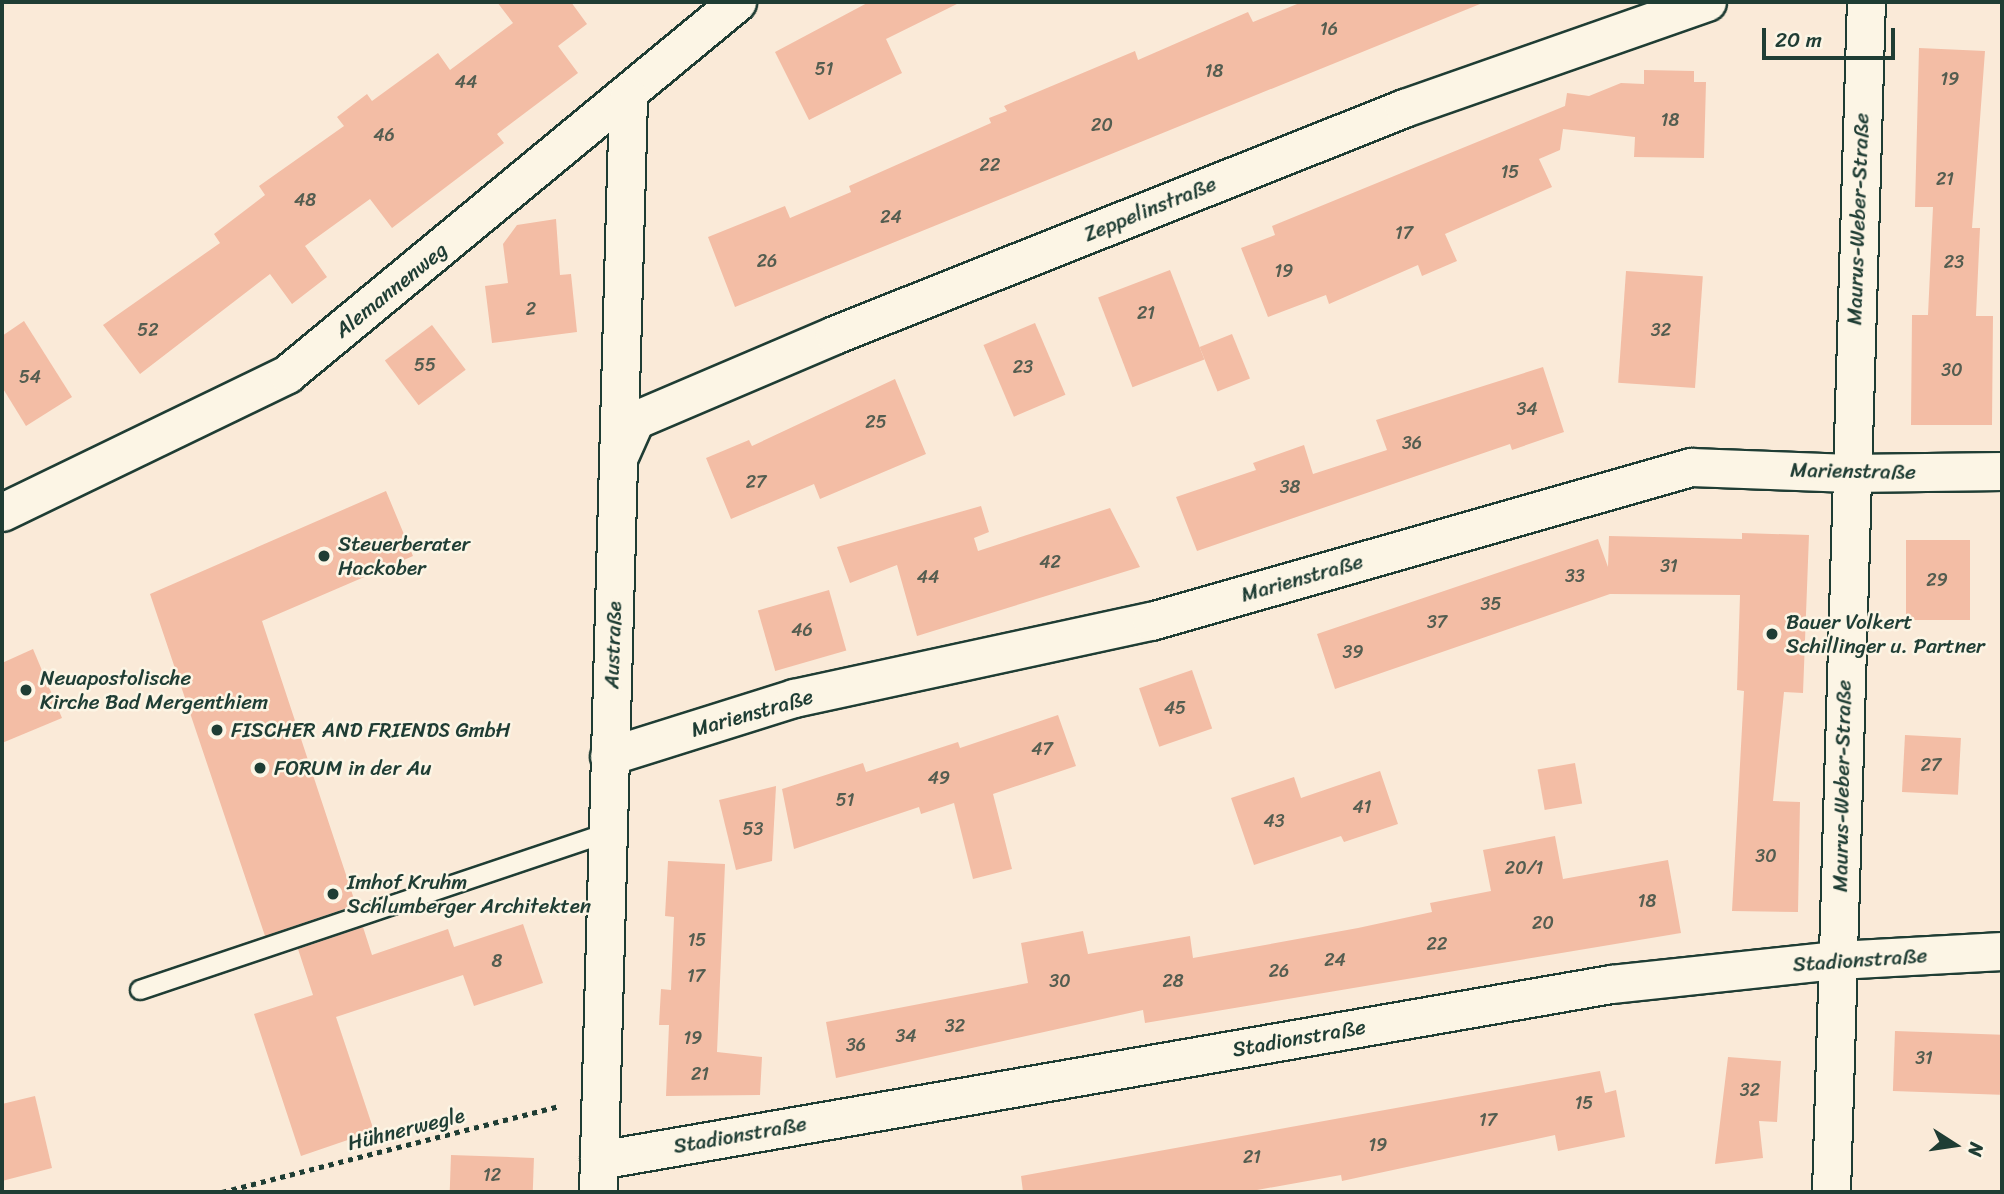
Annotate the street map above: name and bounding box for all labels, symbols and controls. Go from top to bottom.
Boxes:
scale bar [1766,14,1899,58]
house number: 16 [1320,18,1338,40]
text: 20 m [1775,21,1822,59]
house number: 51 [815,58,833,80]
house number: 18 [1205,60,1223,82]
house number: 19 [1941,68,1959,90]
house number: 44 [455,71,477,93]
house number: 18 [1661,109,1679,131]
street label: Maurus-Weber-Straße [1842,112,1874,326]
house number: 20 [1091,114,1113,136]
house number: 46 [373,124,395,146]
house number: 22 [980,154,1000,176]
house number: 15 [1501,161,1519,183]
house number: 21 [1936,168,1954,190]
street label: Zeppelinstraße [1080,171,1220,247]
house number: 48 [294,189,316,211]
house number: 24 [880,206,902,228]
house number: 17 [1395,222,1413,244]
street label: Alemannenweg [330,237,452,343]
house number: 26 [757,250,777,272]
house number: 23 [1944,251,1964,273]
house number: 19 [1275,260,1293,282]
house number: 2 [526,298,536,320]
house number: 21 [1137,302,1155,324]
house number: 52 [137,319,159,341]
house number: 32 [1651,319,1671,341]
house number: 55 [414,354,436,376]
house number: 23 [1013,356,1033,378]
house number: 30 [1941,359,1963,381]
house number: 54 [19,366,41,388]
house number: 34 [1516,398,1538,420]
house number: 25 [865,411,887,433]
house number: 36 [1402,432,1422,454]
street label: Marienstraße [1790,457,1916,485]
house number: 27 [746,471,766,493]
house number: 38 [1280,476,1300,498]
place label: Steuerberater Hackober [338,531,470,581]
marker: Steuerberater Hackober [316,548,332,564]
street label: Marienstraße [1238,549,1366,607]
house number: 42 [1039,551,1061,573]
house number: 31 [1660,555,1678,577]
house number: 33 [1565,565,1585,587]
house number: 44 [917,566,939,588]
house number: 29 [1926,569,1948,591]
house number: 35 [1481,593,1501,615]
street label: Austraße [599,601,627,689]
place label: Bauer Volkert Schillinger u. Partner [1786,609,1985,659]
house number: 37 [1427,611,1447,633]
house number: 46 [791,619,813,641]
marker: Bauer Volkert Schillinger u. Partner [1764,626,1780,642]
house number: 39 [1343,641,1363,663]
place label: Neuapostolische Kirche Bad Mergenthiem [40,665,267,715]
street label: Maurus-Weber-Straße [1828,680,1856,892]
marker: Neuapostolische Kirche Bad Mergenthiem [18,682,34,698]
street label: Marienstraße [688,684,816,742]
house number: 45 [1164,697,1186,719]
place label: FISCHER AND FRIENDS GmbH [231,717,513,743]
marker: FISCHER AND FRIENDS GmbH [209,722,225,738]
house number: 47 [1031,738,1053,760]
house number: 27 [1921,754,1941,776]
place label: FORUM in der Au [274,755,431,781]
marker: FORUM in der Au [252,760,268,776]
house number: 49 [928,767,950,789]
house number: 51 [836,789,854,811]
house number: 41 [1353,796,1371,818]
house number: 43 [1263,810,1285,832]
house number: 53 [743,818,763,840]
house number: 30 [1755,845,1777,867]
house number: 20/1 [1505,857,1543,879]
place label: Imhof Kruhm Schlumberger Architekten [347,869,591,919]
marker: Imhof Kruhm Schlumberger Architekten [325,886,341,902]
house number: 18 [1638,890,1656,912]
house number: 20 [1532,912,1554,934]
house number: 15 [688,929,706,951]
house number: 22 [1427,933,1447,955]
street label: Stadionstraße [1792,943,1928,977]
house number: 24 [1324,949,1346,971]
house number: 8 [492,950,502,972]
house number: 26 [1269,960,1289,982]
house number: 17 [687,965,705,987]
house number: 30 [1049,970,1071,992]
house number: 28 [1162,970,1184,992]
street label: Stadionstraße [1230,1014,1368,1062]
house number: 32 [945,1015,965,1037]
house number: 34 [895,1025,917,1047]
house number: 19 [684,1027,702,1049]
house number: 36 [846,1034,866,1056]
house number: 31 [1915,1047,1933,1069]
house number: 21 [691,1063,709,1085]
house number: 32 [1740,1079,1760,1101]
house number: 15 [1575,1092,1593,1114]
street label: Hühnerwegle [345,1102,467,1156]
house number: 17 [1479,1109,1497,1131]
north arrow [1920,1110,1990,1180]
street label: Stadionstraße [671,1111,809,1159]
house number: 19 [1369,1134,1387,1156]
text: N [1959,1140,1994,1159]
house number: 21 [1243,1146,1261,1168]
house number: 12 [483,1164,501,1186]

